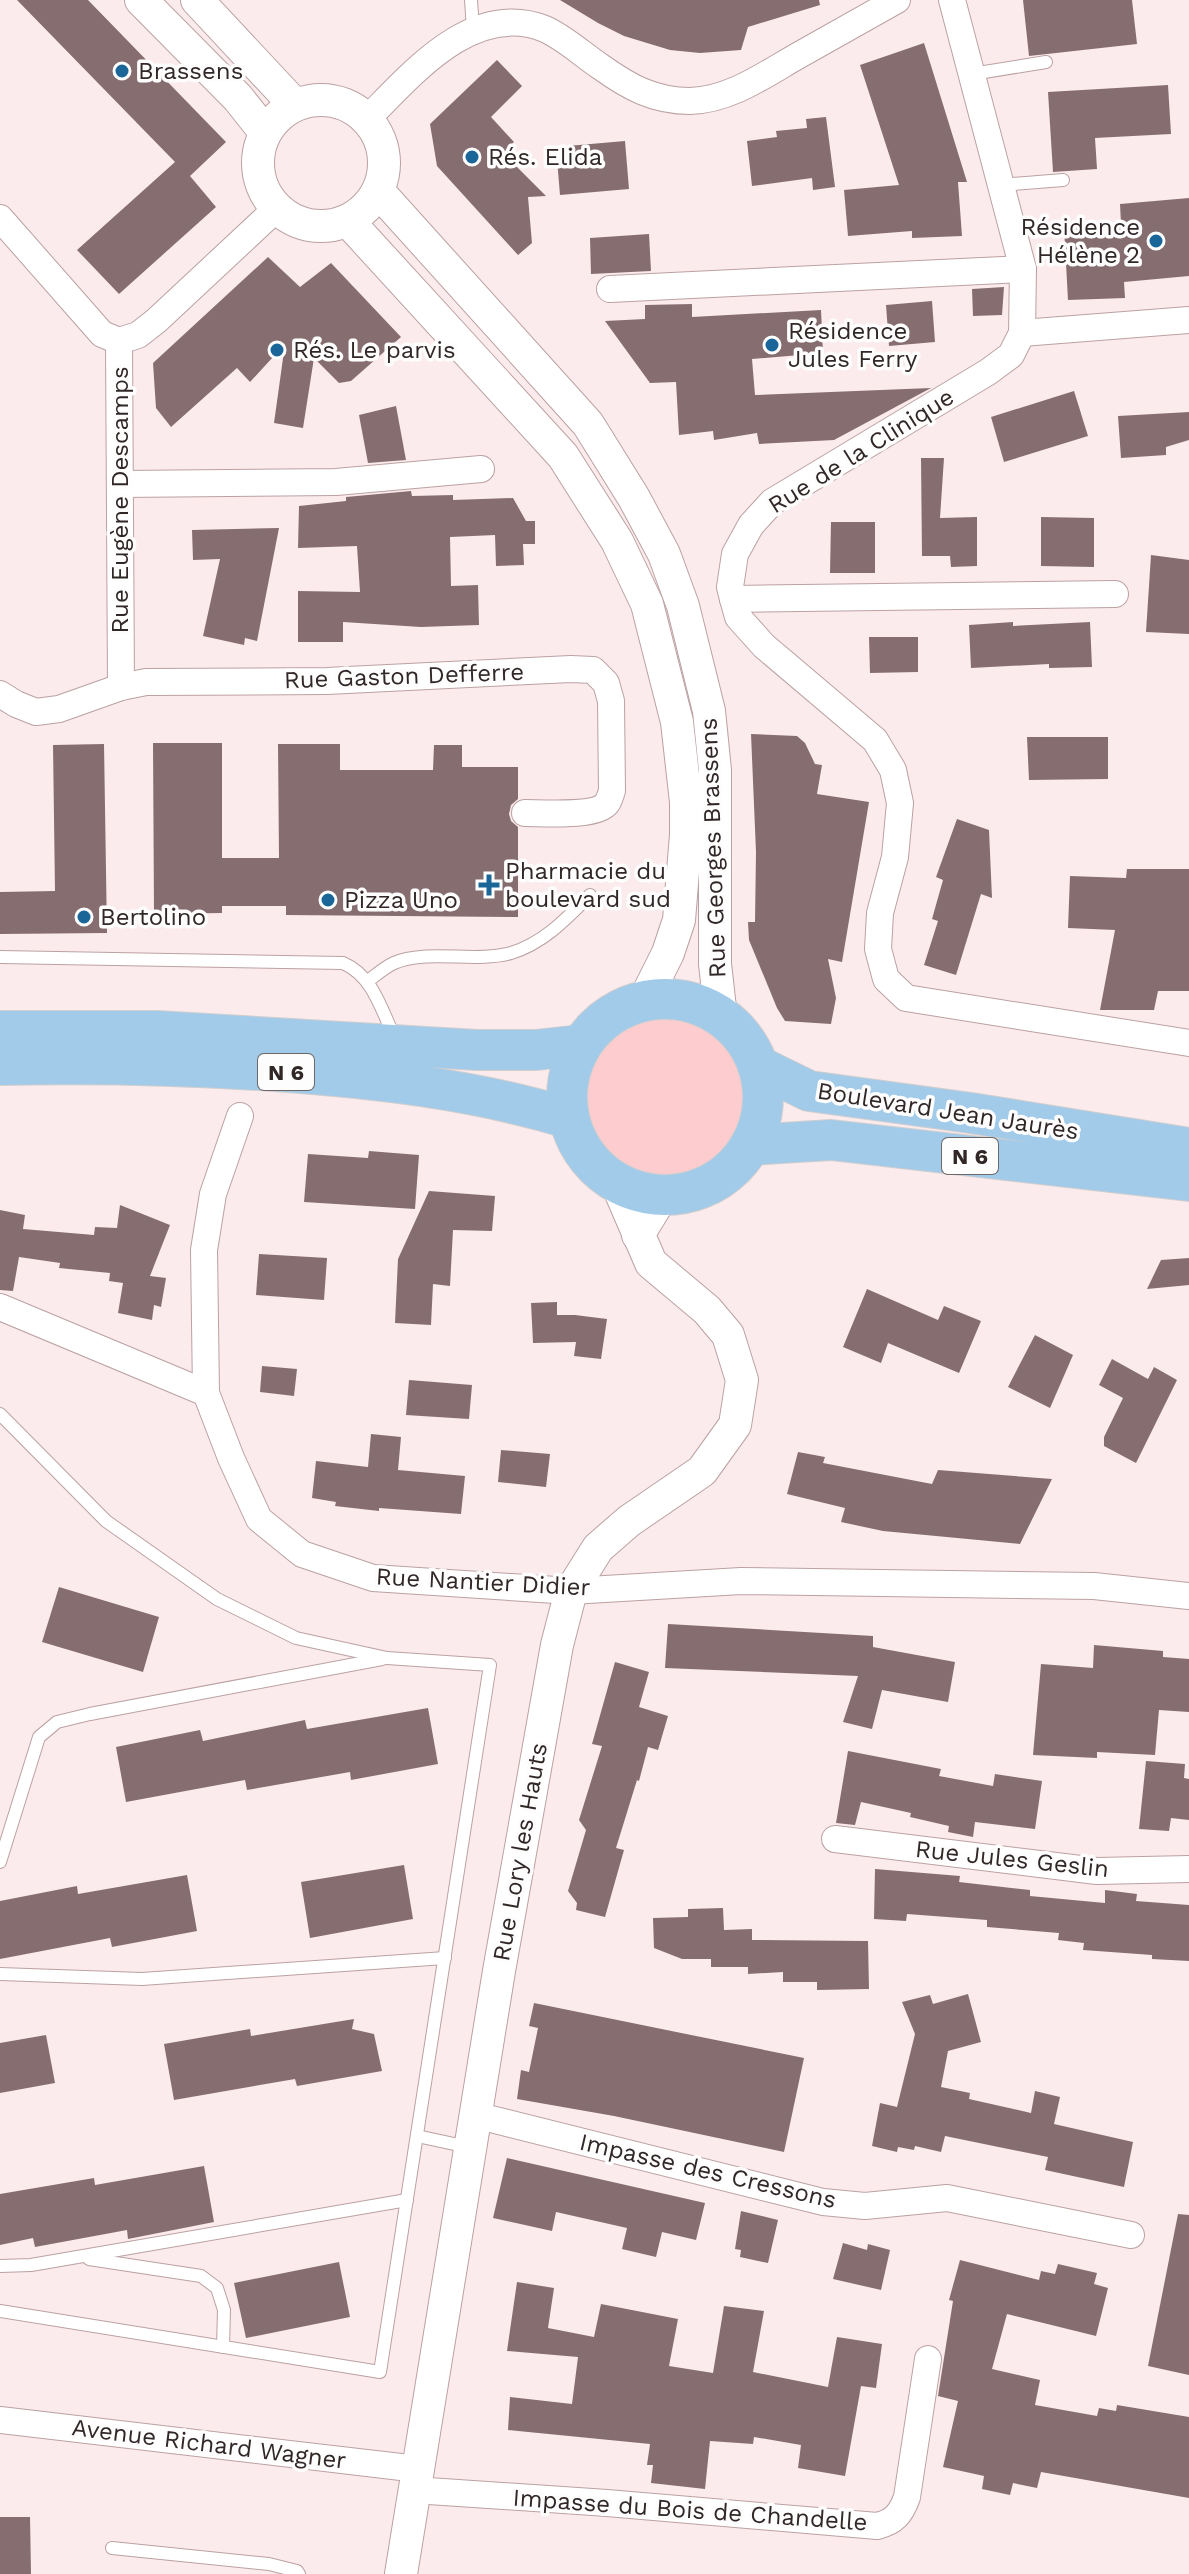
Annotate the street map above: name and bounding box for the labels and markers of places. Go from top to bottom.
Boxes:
place label: Brassens [138,57,243,85]
marker: Brassens [113,62,131,80]
place label: Rés. Elida [488,143,602,171]
marker: Rés. Elida [463,148,481,166]
place label: Résidence Hélène 2 [1021,213,1140,269]
marker: Résidence Hélène 2 [1147,232,1165,250]
place label: Résidence Jules Ferry [788,317,918,373]
place label: Rés. Le parvis [293,336,456,364]
marker: Résidence Jules Ferry [763,336,781,354]
marker: Rés. Le parvis [268,341,286,359]
place label: Pharmacie du boulevard sud [505,857,671,913]
marker: Pharmacie du boulevard sud [480,876,498,894]
place label: Pizza Uno [344,886,458,914]
marker: Pizza Uno [319,891,337,909]
place label: Bertolino [100,903,206,931]
marker: Bertolino [75,908,93,926]

